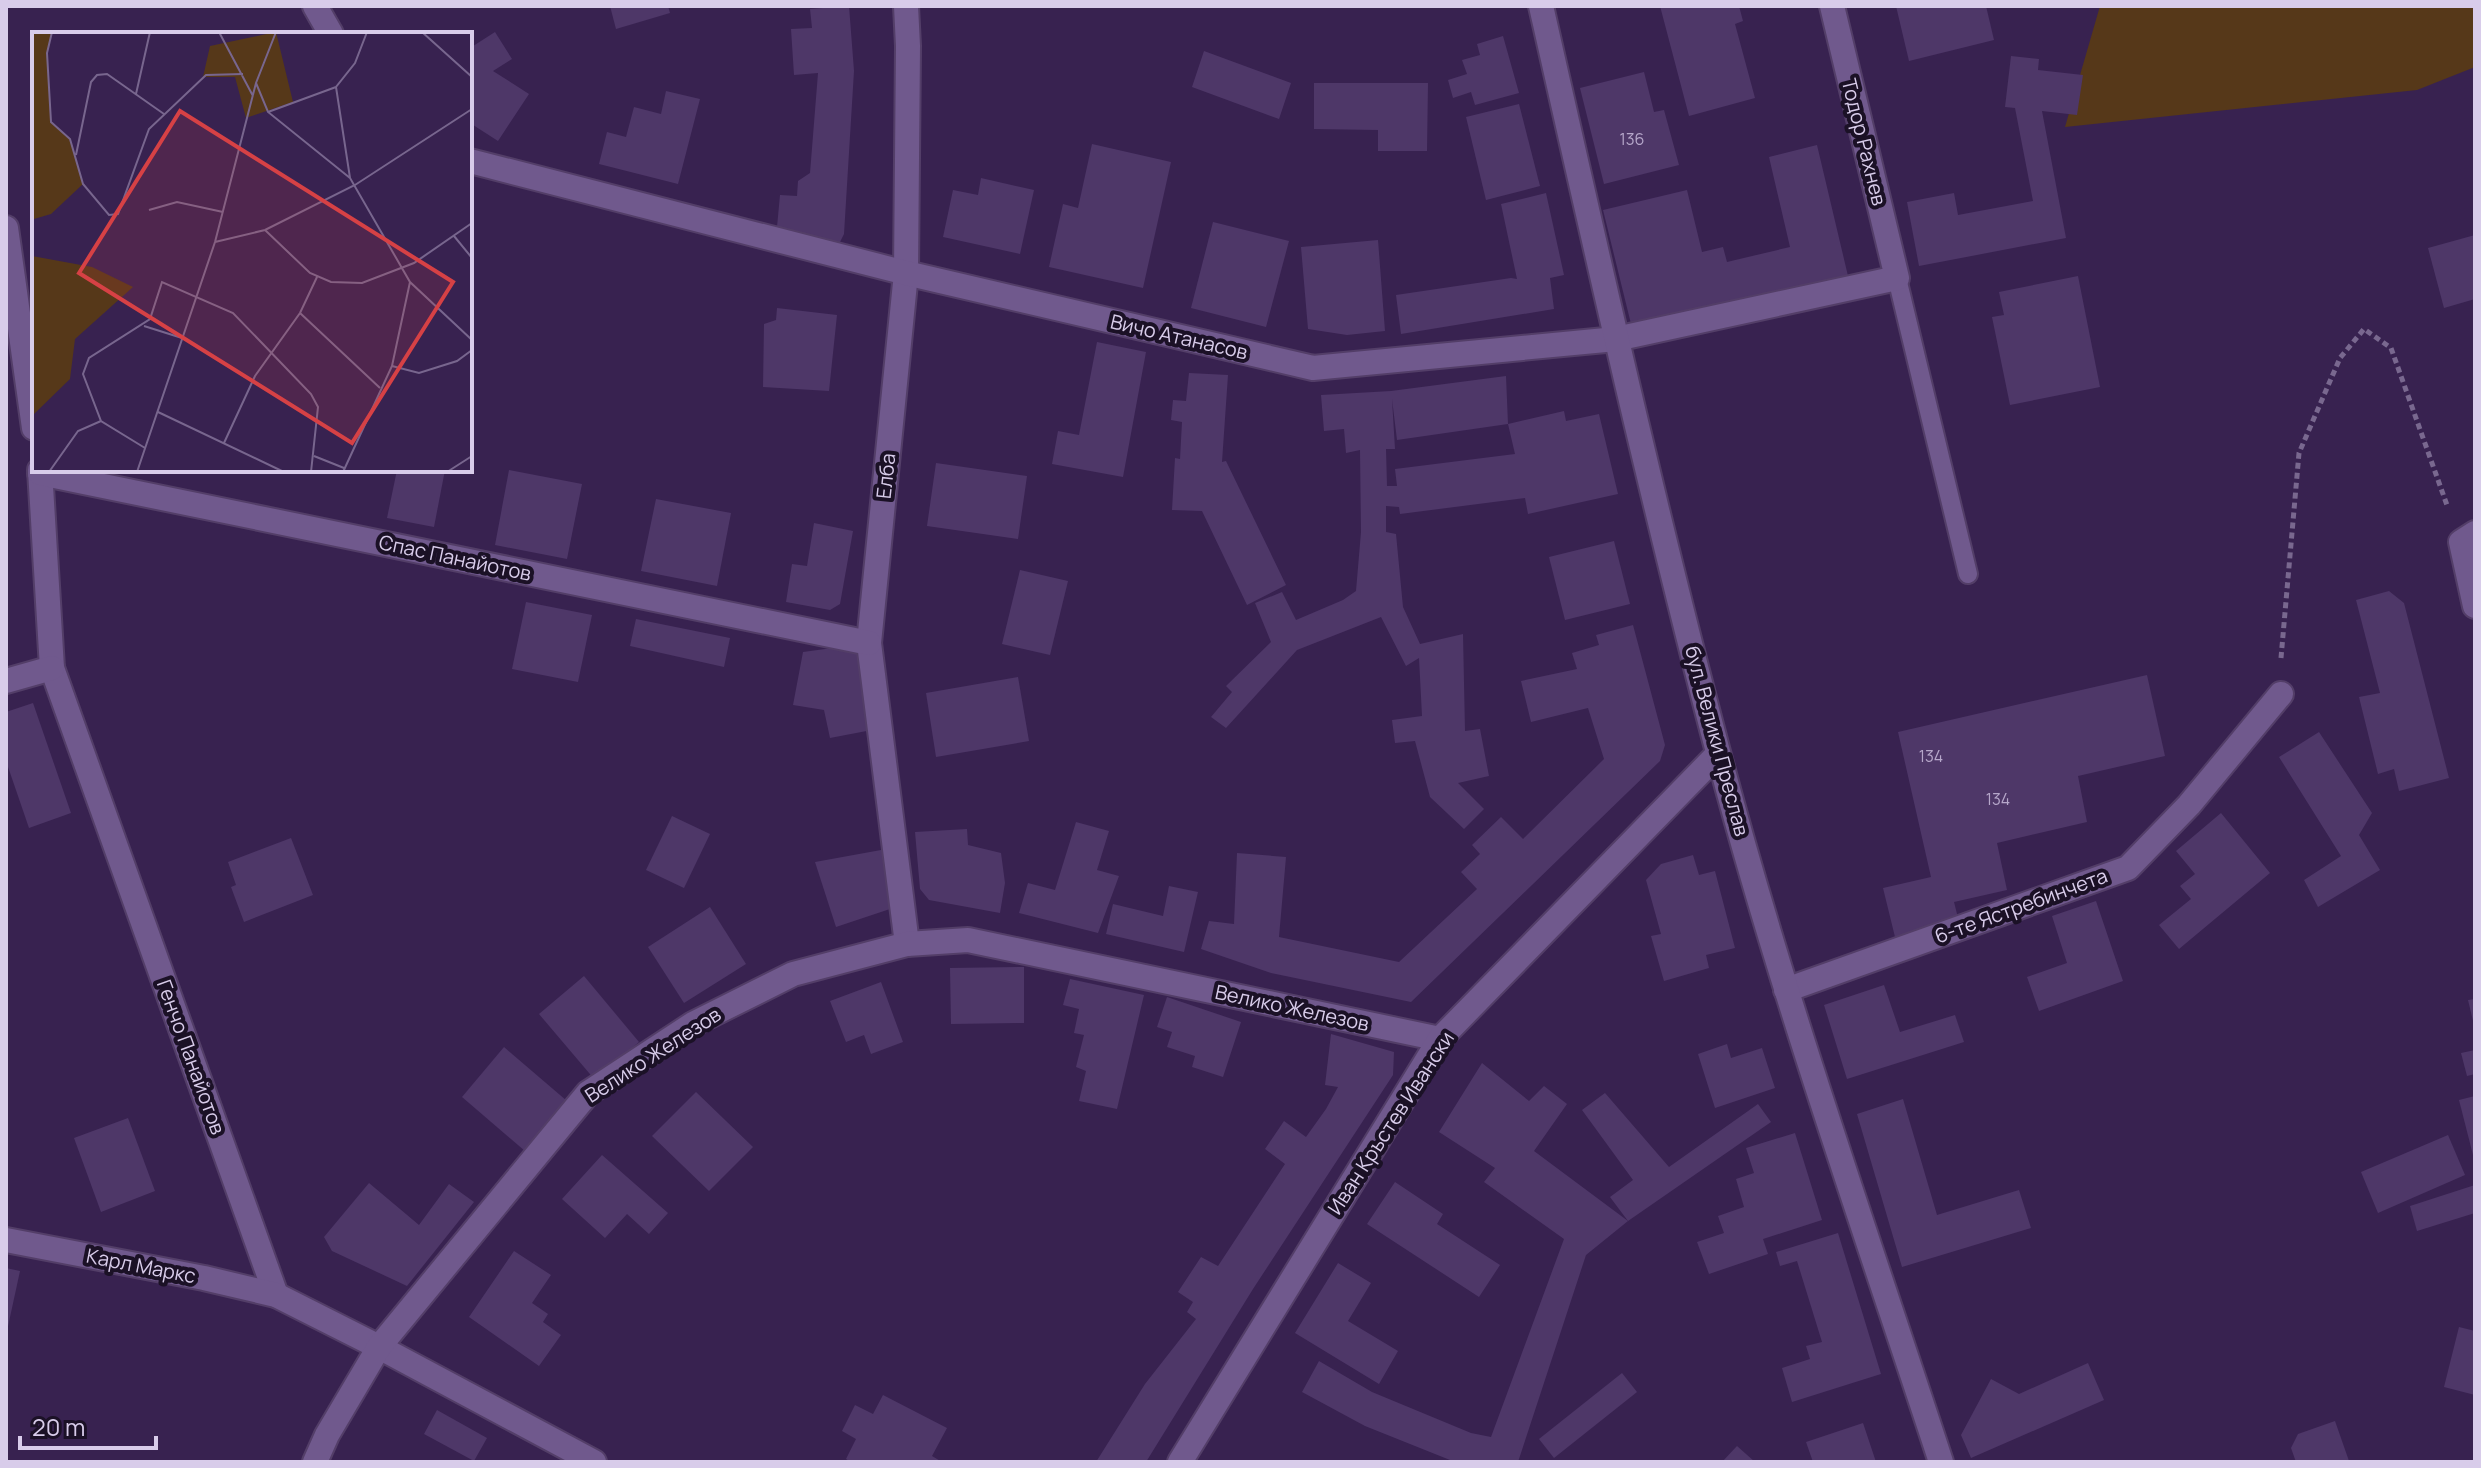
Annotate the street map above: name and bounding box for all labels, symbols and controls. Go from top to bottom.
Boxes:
inset map [32,32,472,472]
street label: Тодор Рахнев [1836,76,1893,208]
house number: 136 [1619,128,1645,150]
street label: Вичо Атанасов [1108,308,1251,365]
street label: Елба [870,452,901,500]
street label: Спас Панайотов [376,528,534,587]
street label: бул. Велики Преслав [1679,643,1756,839]
house number: 134 [1919,745,1943,767]
house number: 134 [1986,788,2010,810]
street label: 6-те Ястребинчета [1931,862,2111,949]
street label: Генчо Панайотов [151,976,232,1138]
street label: Велико Железов [1213,978,1372,1037]
street label: Велико Железов [580,1000,726,1109]
street label: Иван Кръстев Ивански [1321,1026,1460,1220]
street label: Карл Маркс [84,1242,198,1289]
scale bar [20,1400,156,1450]
text: 20 m [32,1410,85,1443]

